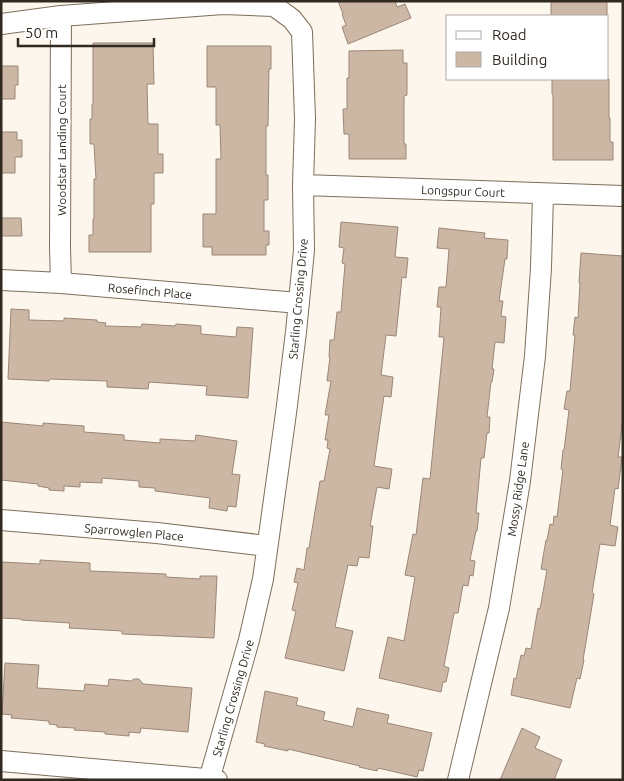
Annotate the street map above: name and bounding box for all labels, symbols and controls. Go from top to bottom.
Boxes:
scale bar [18,15,154,47]
legend [446,15,609,80]
text: 50 m [25,24,58,41]
text: Road [492,26,527,43]
text: Building [492,51,547,68]
street label: Woodstar Landing Court [55,84,68,216]
street label: Longspur Court [421,183,505,199]
street label: Starling Crossing Drive [286,238,310,360]
street label: Rosefinch Place [107,281,193,301]
street label: Mossy Ridge Lane [505,441,531,537]
street label: Sparrowglen Place [84,521,184,543]
street label: Starling Crossing Drive [210,638,256,758]

